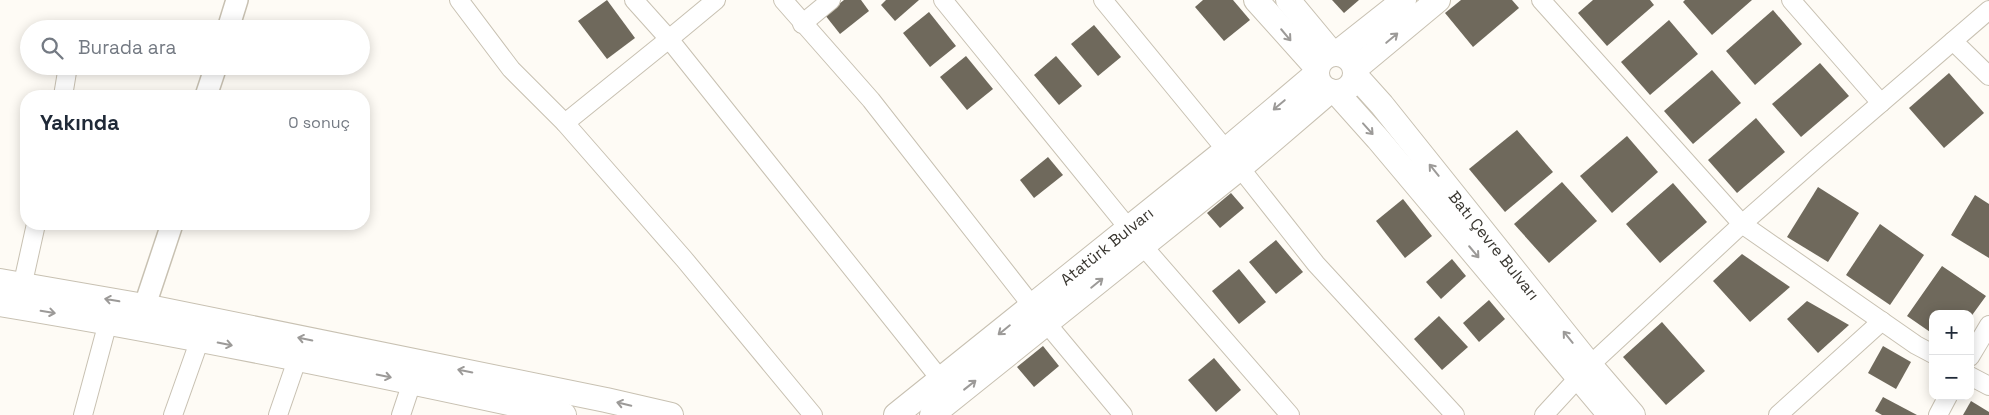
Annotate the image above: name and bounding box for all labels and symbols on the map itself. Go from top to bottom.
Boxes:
one-way arrow [1280,28,1291,41]
one-way arrow [1385,33,1398,44]
one-way arrow [1273,100,1286,111]
one-way arrow [1362,122,1374,135]
one-way arrow [1428,164,1439,177]
street label: Batı Çevre Bulvarı [1444,187,1544,304]
street label: Atatürk Bulvarı [1056,203,1158,290]
one-way arrow [1468,246,1479,259]
one-way arrow [1090,278,1103,289]
one-way arrow [104,295,120,304]
one-way arrow [40,307,56,317]
one-way arrow [998,325,1011,336]
one-way arrow [1563,331,1574,344]
one-way arrow [298,334,314,343]
one-way arrow [217,339,233,349]
one-way arrow [457,366,473,375]
one-way arrow [376,372,392,381]
one-way arrow [963,379,976,390]
one-way arrow [616,399,632,408]

